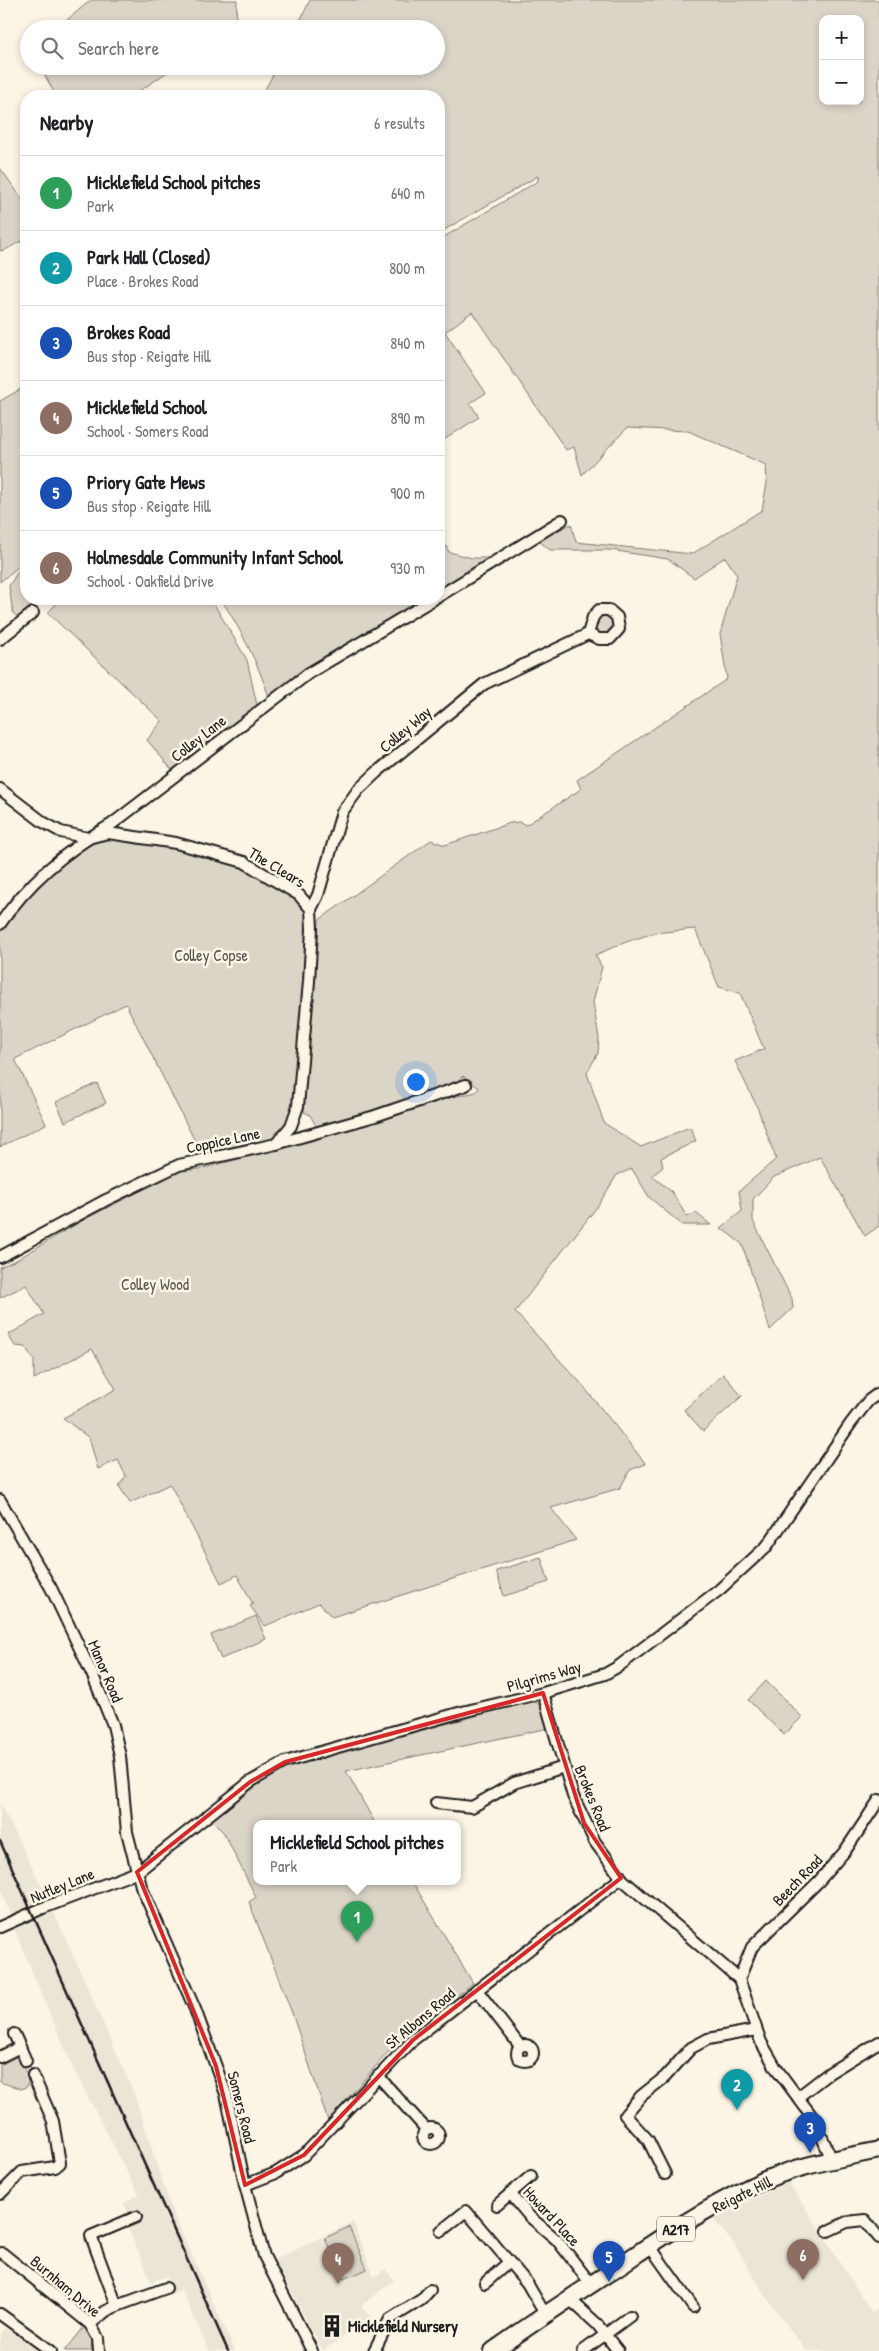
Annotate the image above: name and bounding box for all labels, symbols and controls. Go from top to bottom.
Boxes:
map controls [819,15,864,105]
button: + [819,15,864,60]
search box [20,20,445,75]
icon: search [38,34,66,62]
text: Search here [78,35,159,61]
button: − [819,60,864,105]
text: Nearby [40,108,93,137]
text: 6 results [374,112,425,134]
text: Micklefield School pitches [87,169,260,195]
text: 1 [53,182,59,204]
text: 640 m [391,182,425,204]
text: Park [87,195,114,217]
text: Park Hall (Closed) [87,244,211,270]
text: 2 [52,257,60,279]
text: 800 m [389,257,425,279]
text: Place · Brokes Road [87,270,198,292]
text: Brokes Road [87,319,170,345]
text: 3 [52,332,60,354]
text: 840 m [390,332,425,354]
text: Bus stop · Reigate Hill [87,345,211,367]
text: Micklefield School [87,394,207,420]
text: 4 [53,407,59,429]
text: 890 m [390,407,425,429]
text: School · Somers Road [87,420,208,442]
text: Priory Gate Mews [87,469,205,495]
text: 5 [53,482,59,504]
text: 900 m [390,482,425,504]
text: Bus stop · Reigate Hill [87,495,211,517]
text: Holmesdale Community Infant School [87,544,343,570]
text: 6 [53,557,59,579]
text: 930 m [390,557,425,579]
text: School · Oakfield Drive [87,570,214,592]
street label: Colley Way [374,701,436,757]
street label: Colley Lane [166,709,231,767]
street label: The Clears [245,842,309,892]
park label: Colley Copse [174,944,248,966]
your location [403,1069,429,1095]
street label: Coppice Lane [184,1121,262,1159]
park label: Colley Wood [121,1273,189,1295]
street label: Manor Road [83,1637,129,1705]
street label: Pilgrims Way [504,1655,584,1697]
street label: Brokes Road [570,1762,616,1834]
popup [253,1820,461,1885]
text: Micklefield School pitches [270,1829,444,1855]
street label: Beech Road [767,1849,827,1911]
text: Park [270,1855,297,1877]
street label: Nutley Lane [27,1862,98,1908]
pin: 1 [341,1901,373,1942]
street label: St Albans Road [380,1982,460,2054]
street label: Somers Road [222,2069,262,2145]
pin: 2 [721,2069,753,2110]
pin: 3 [794,2112,826,2153]
street label: Reigate Hill [708,2170,776,2218]
street label: Howard Place [519,2181,586,2251]
road number: A217 [657,2216,695,2242]
pin: 6 [787,2239,819,2280]
pin: 5 [593,2241,625,2282]
pin: 4 [322,2243,354,2284]
street label: Burnham Drive [26,2250,106,2322]
building icon: Micklefield Nursery [319,2313,345,2339]
place label: Micklefield Nursery [348,2315,458,2338]

